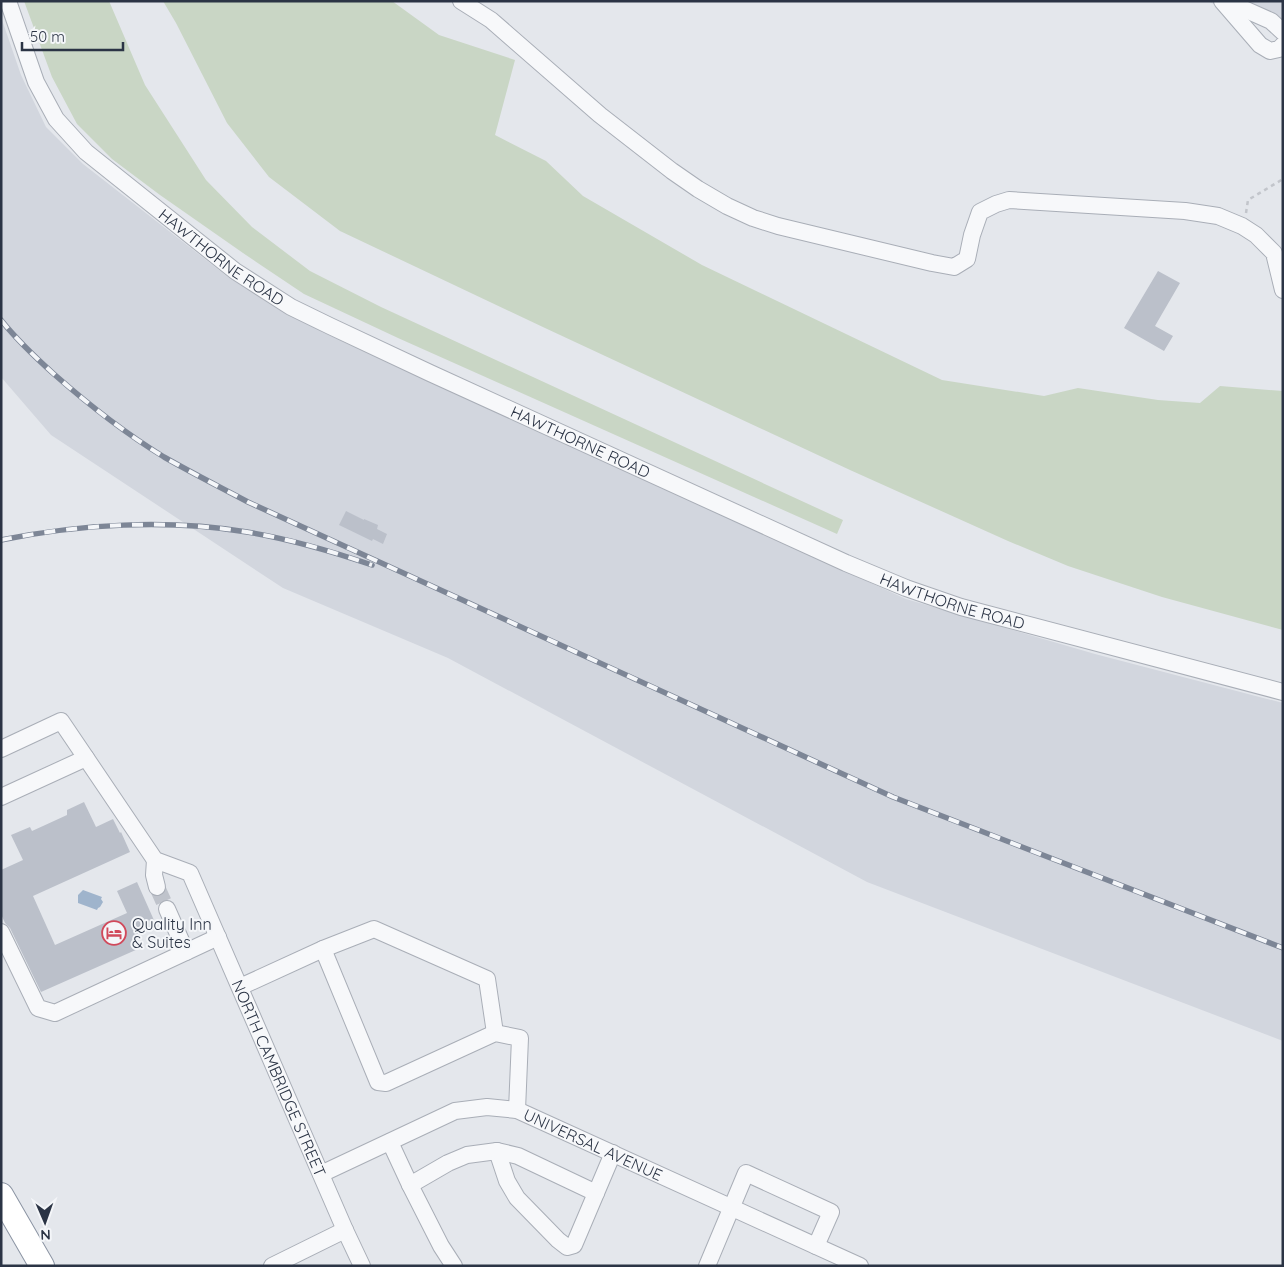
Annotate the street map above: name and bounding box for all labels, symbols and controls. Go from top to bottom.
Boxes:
scale bar [22,20,124,52]
text: 50 m [30,27,65,46]
street label: HAWTHORNE ROAD [155,204,288,310]
street label: HAWTHORNE ROAD [508,401,653,482]
street label: HAWTHORNE ROAD [877,568,1027,633]
place label: Quality Inn & Suites [132,914,212,952]
hotel icon: Quality Inn & Suites [101,920,127,946]
street label: NORTH CAMBRIDGE STREET [228,977,331,1180]
street label: UNIVERSAL AVENUE [520,1104,666,1185]
north arrow [20,1197,70,1247]
text: N [40,1226,51,1244]

